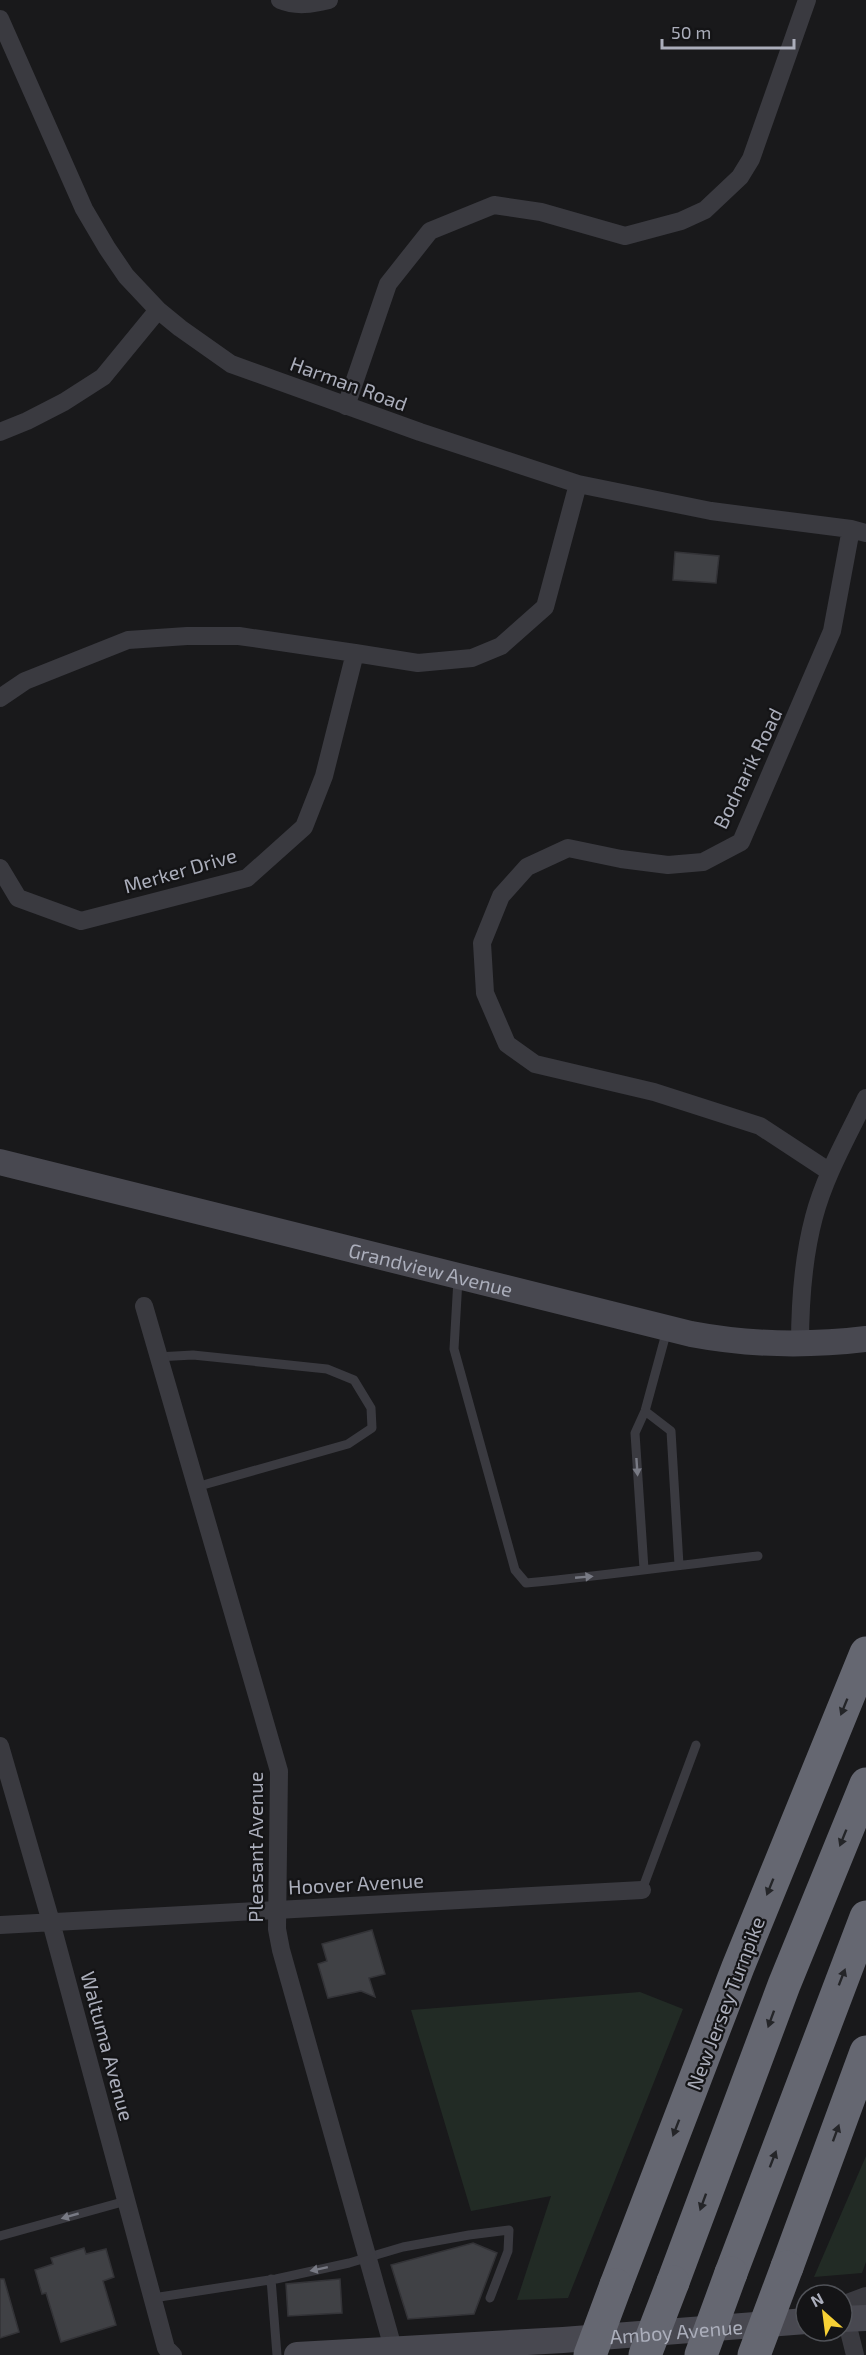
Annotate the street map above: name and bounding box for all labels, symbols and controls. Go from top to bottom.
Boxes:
scale bar [662,12,794,50]
text: 50 m [671,21,711,43]
street label: Harman Road [287,351,411,415]
street label: Bodnarik Road [707,704,787,832]
street label: Merker Drive [121,842,239,898]
street label: Grandview Avenue [346,1237,515,1301]
one-way arrow [633,1458,642,1477]
one-way arrow [575,1573,594,1582]
one-way arrow [839,1698,849,1716]
street label: Pleasant Avenue [243,1772,267,1922]
one-way arrow [838,1829,847,1847]
street label: Hoover Avenue [288,1867,424,1899]
one-way arrow [765,1879,775,1897]
street label: New Jersey Turnpike [681,1913,769,2093]
one-way arrow [838,1968,848,1986]
street label: Waltuma Avenue [76,1969,140,2123]
one-way arrow [766,2010,775,2028]
one-way arrow [671,2119,681,2137]
one-way arrow [831,2124,841,2142]
one-way arrow [769,2150,779,2168]
one-way arrow [697,2193,707,2211]
one-way arrow [61,2212,79,2222]
one-way arrow [309,2265,328,2274]
north arrow [794,2283,854,2343]
text: N [807,2288,826,2310]
street label: Amboy Avenue [609,2314,744,2348]

